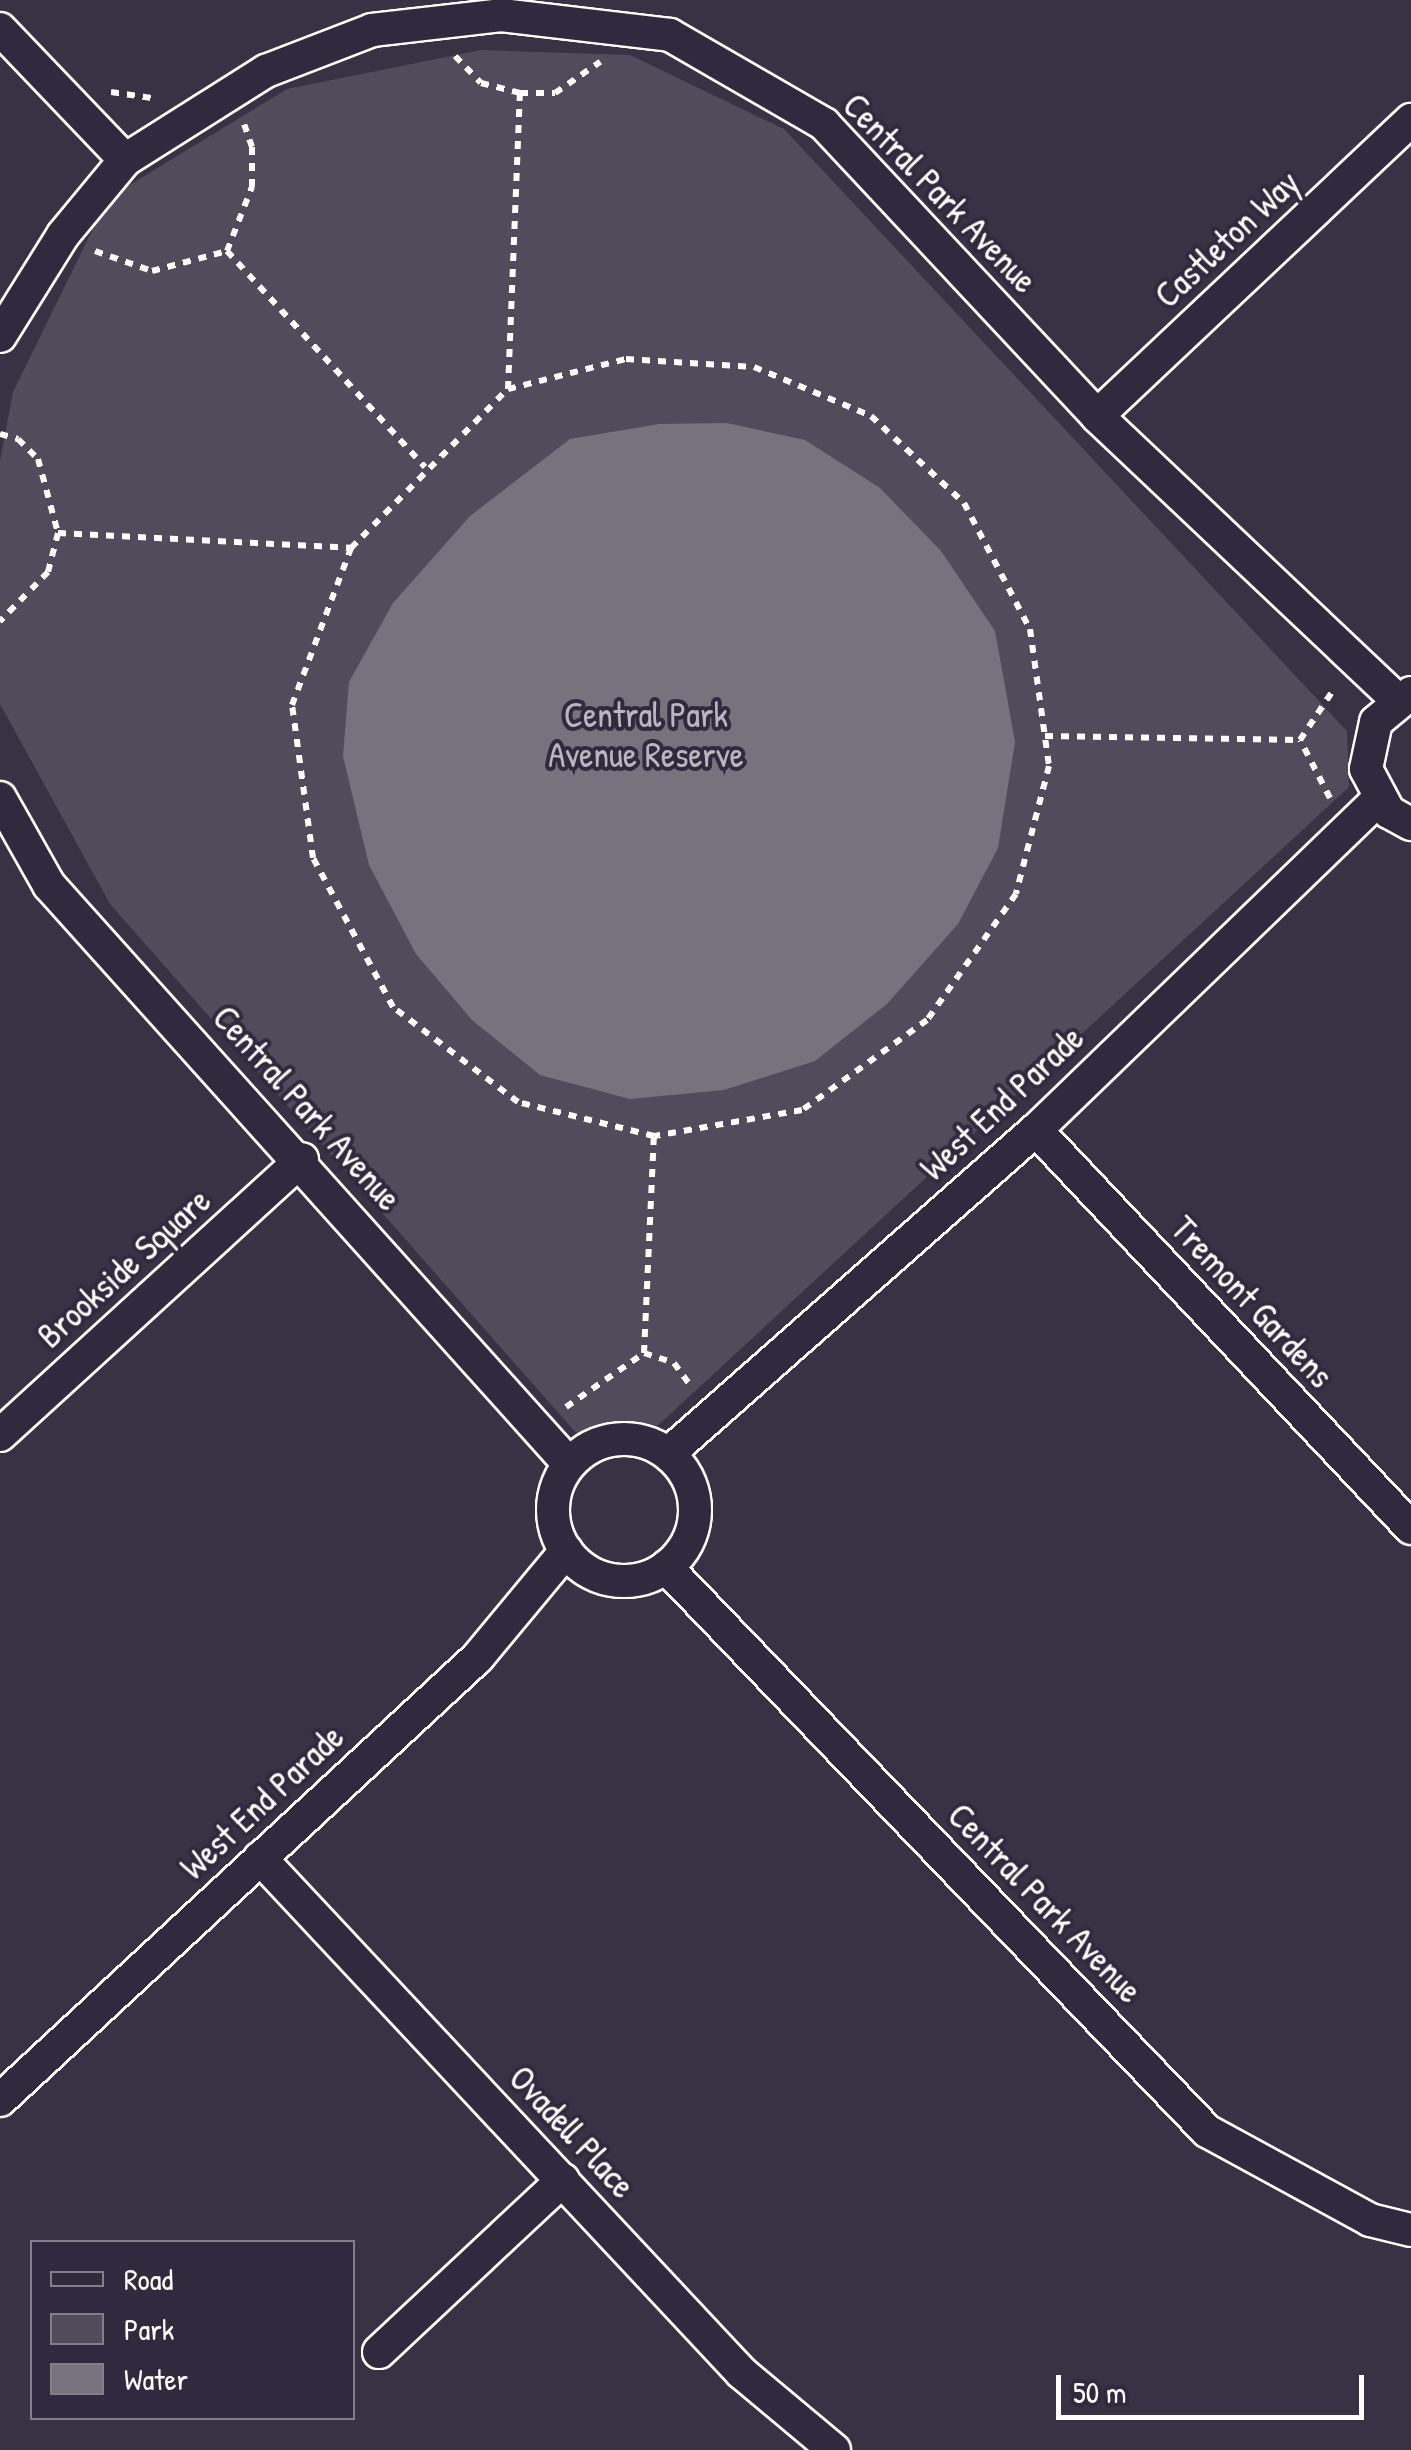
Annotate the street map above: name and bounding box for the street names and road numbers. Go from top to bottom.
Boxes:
street label: Central Park Avenue [834,85,1046,301]
street label: Castleton Way [1146,162,1308,316]
street label: Central Park Avenue [204,997,410,1219]
street label: West End Parade [912,1017,1092,1189]
street label: Brookside Square [29,1179,219,1357]
street label: Tremont Gardens [1162,1208,1342,1396]
street label: West End Parade [172,1716,352,1888]
street label: Central Park Avenue [939,1795,1151,2011]
street label: Ovadell Place [500,2057,644,2207]

